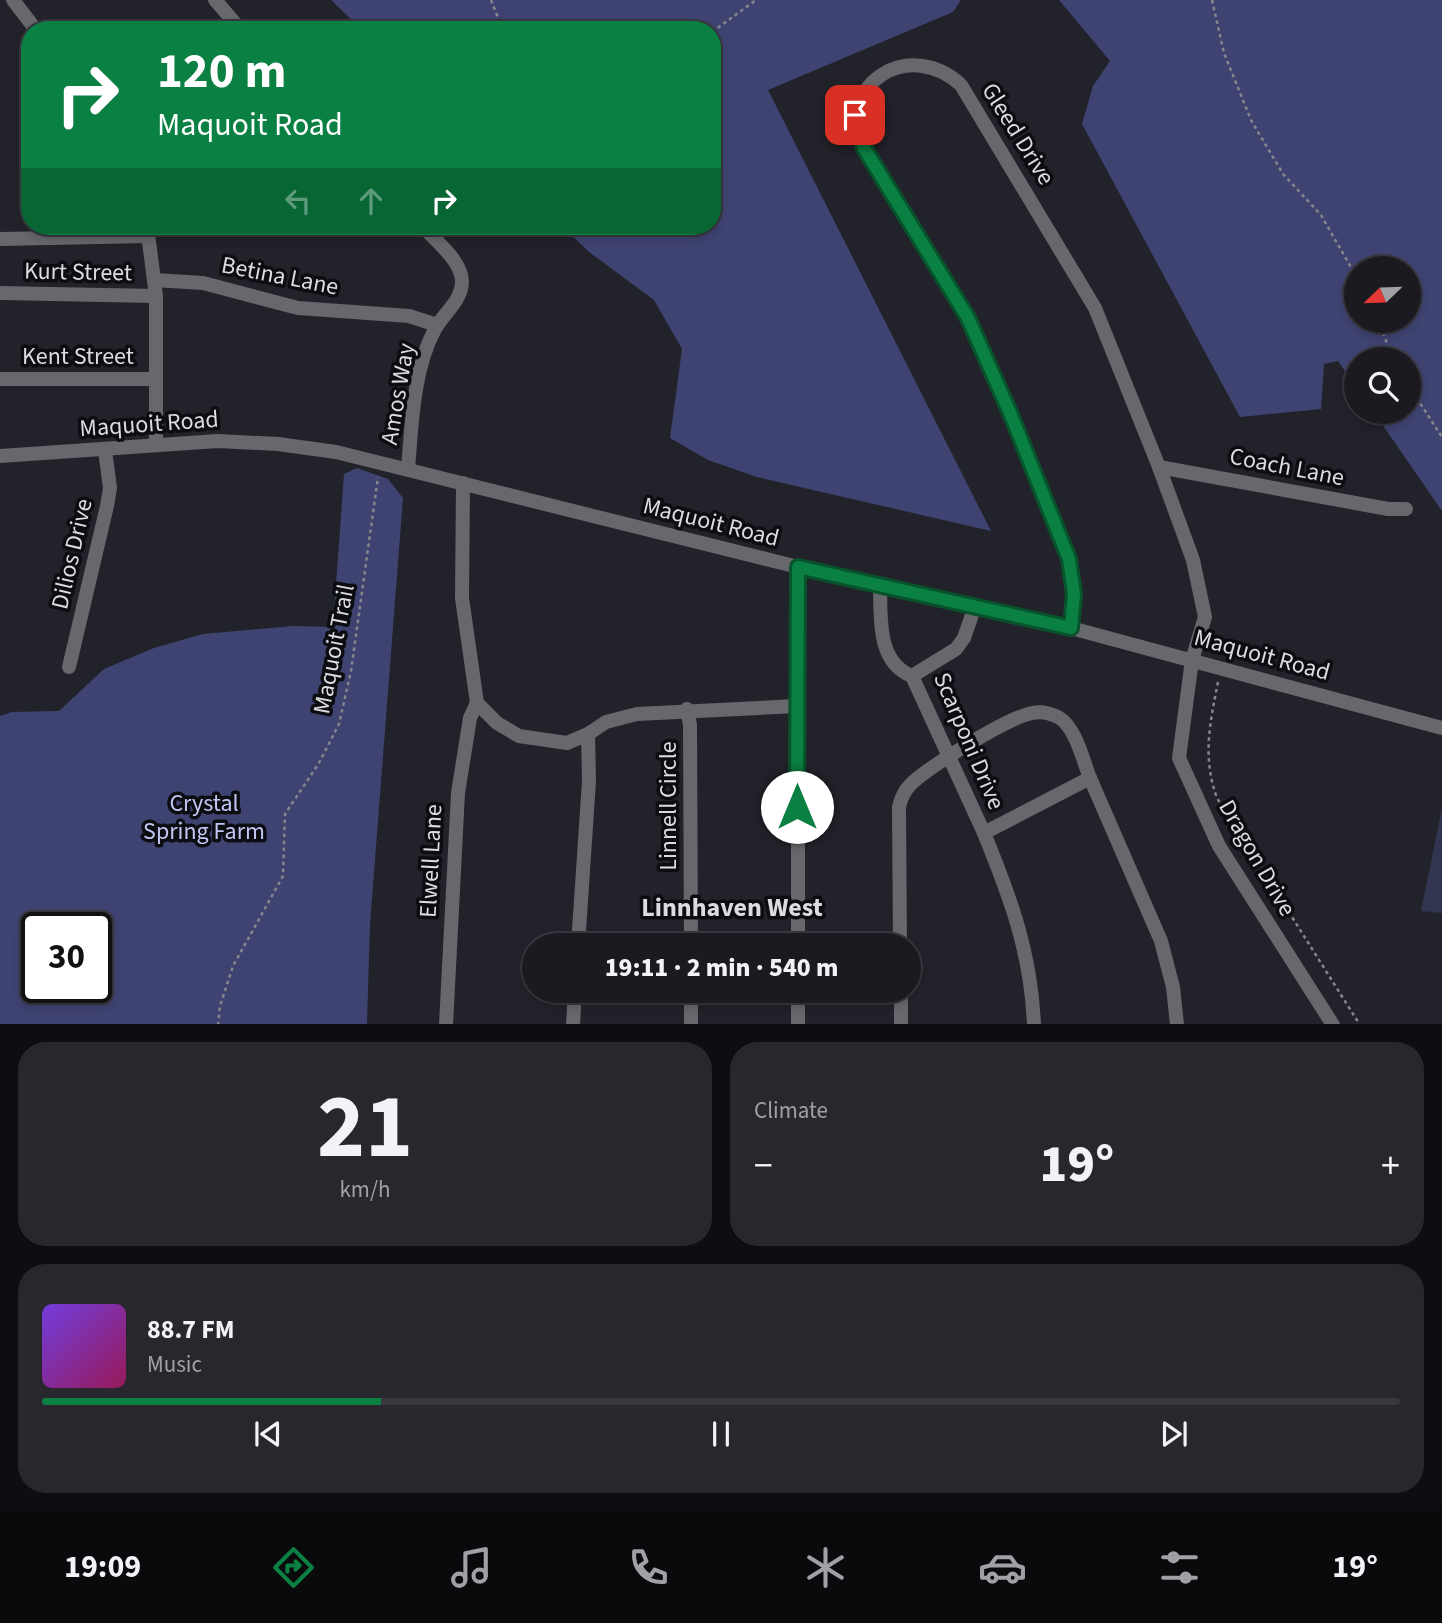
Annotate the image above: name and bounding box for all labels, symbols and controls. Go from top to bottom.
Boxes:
text: 120 m [157,37,286,107]
icon: right [42,49,133,140]
street label: Gleed Drive [973,76,1063,192]
pin [825,85,885,145]
icon: arrive [836,96,874,134]
text: Maquoit Road [157,102,343,148]
icon: left [279,182,317,220]
icon: ahead [352,182,390,220]
icon: right [425,182,463,220]
street label: Betina Lane [218,248,342,304]
street label: Kurt Street [24,254,132,290]
north arrow [1344,256,1421,332]
map controls [1344,256,1421,424]
street label: Kent Street [22,339,134,374]
street label: Amos Way [372,340,424,448]
button: search [1344,347,1421,424]
street label: Maquoit Road [78,402,220,446]
street label: Coach Lane [1227,439,1347,495]
street label: Maquoit Road [639,488,783,556]
street label: Dilios Drive [42,495,102,613]
street label: Maquoit Trail [304,581,364,717]
street label: Maquoit Road [1190,620,1334,690]
street label: Scarponi Drive [924,667,1014,815]
street label: Linnell Circle [651,741,686,871]
position arrow [760,770,834,844]
park label: Crystal Spring Farm [143,786,265,849]
street label: Dragon Drive [1210,793,1304,923]
street label: Elwell Lane [411,803,451,919]
district label: Linnhaven West [641,889,823,926]
speed limit sign: 30 [21,912,112,1003]
text: 19:11 · 2 min · 540 m [605,949,838,986]
text: 21 [317,1063,413,1192]
text: Climate [754,1094,828,1127]
text: 19° [1040,1128,1114,1202]
text: − [754,1139,773,1193]
text: + [1381,1139,1400,1193]
text: km/h [339,1173,391,1206]
text: 88.7 FM [147,1311,235,1348]
text: Music [147,1348,202,1381]
icon: previous [249,1415,287,1453]
icon: pause [702,1415,740,1453]
icon: next [1155,1415,1193,1453]
icon: directions [269,1543,318,1592]
icon: music [447,1543,496,1592]
icon: phone [624,1543,673,1592]
icon: climate [801,1543,850,1592]
icon: car [978,1543,1027,1592]
icon: filters [1155,1543,1204,1592]
text: 19:09 [64,1544,141,1590]
text: 19° [1332,1544,1378,1590]

